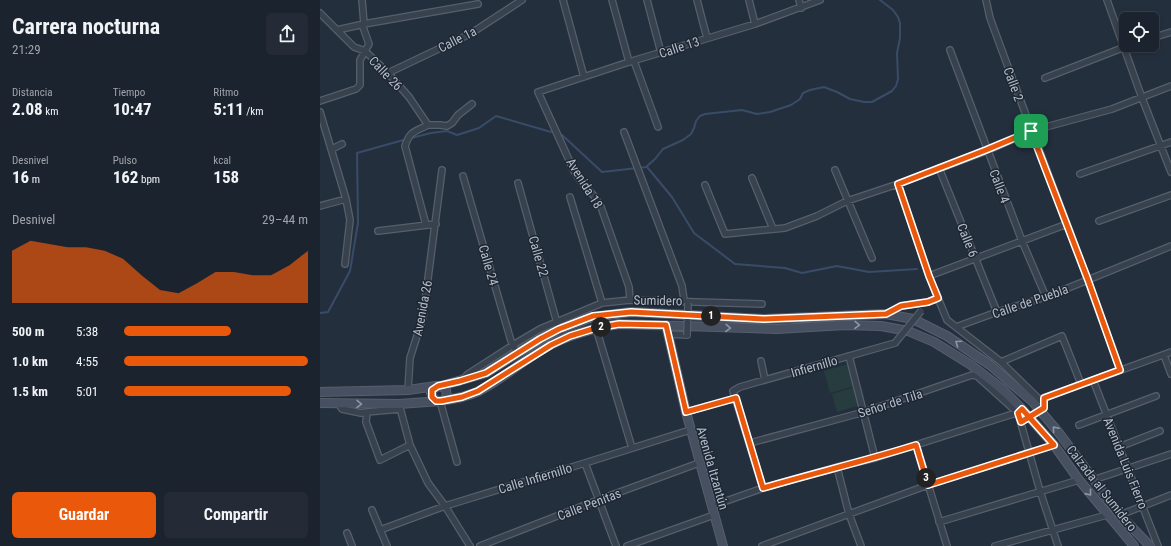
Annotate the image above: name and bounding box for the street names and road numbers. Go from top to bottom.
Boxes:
street label: Calle 1a [435,23,479,56]
street label: Calle 13 [657,34,701,61]
street label: Calle 26 [366,53,405,93]
street label: Calle 2 [1000,65,1027,103]
street label: Avenida 18 [563,155,606,211]
street label: Calle 4 [986,167,1013,206]
street label: Calle 6 [954,221,981,259]
street label: Calle 22 [526,234,551,278]
street label: Calle 24 [476,243,502,288]
street label: Avenida 26 [410,279,435,337]
street label: Calle de Puebla [990,281,1070,321]
street label: Sumidero [634,293,682,308]
street label: Infiernillo [789,353,839,380]
street label: Señor de Tila [856,386,924,421]
street label: Avenida Luis Fierro [1100,415,1151,511]
street label: Avenida Itzantún [694,425,732,511]
street label: Calzada al Sumidero [1063,442,1140,534]
street label: Calle Infiernillo [496,460,574,497]
street label: Calle Penitas [555,485,623,523]

